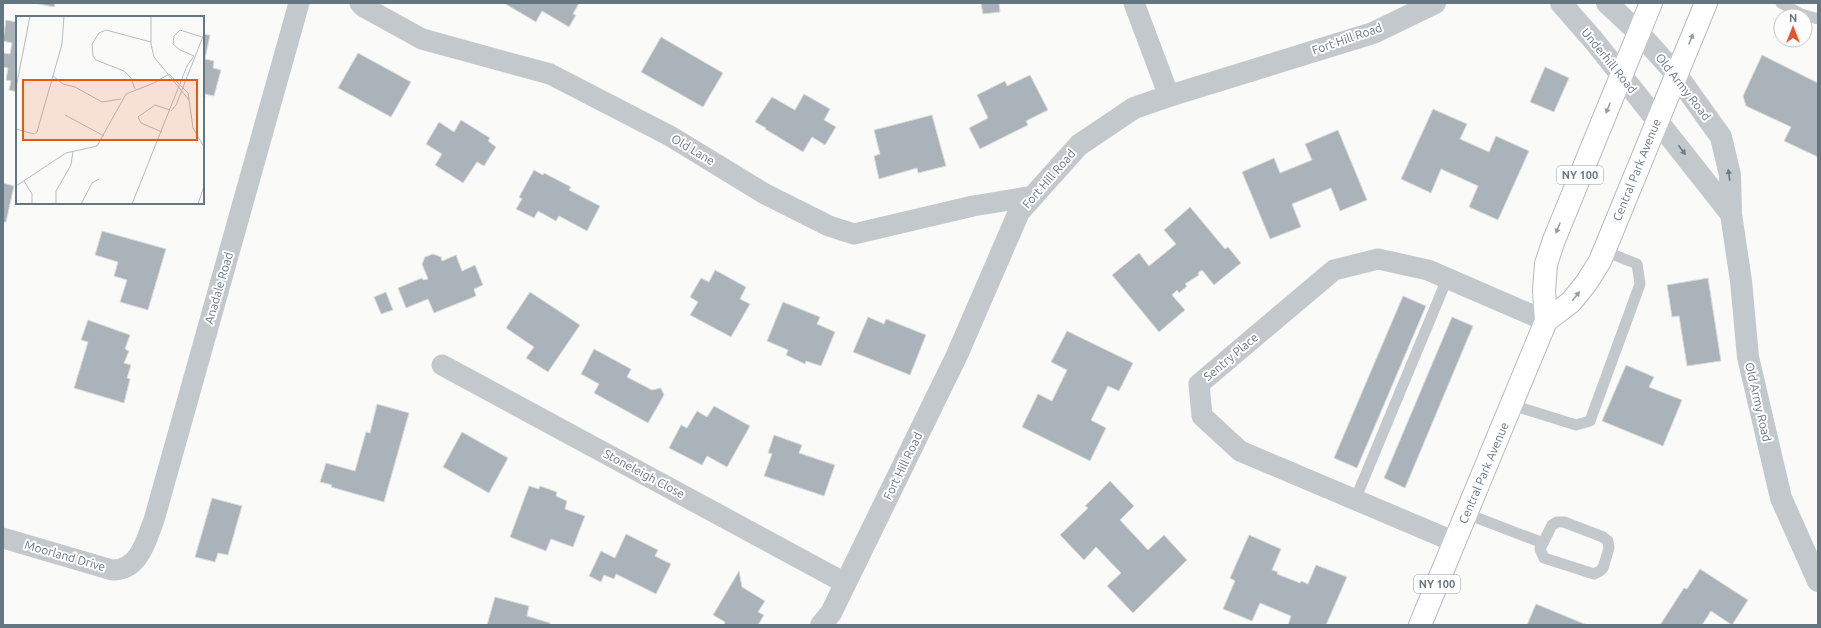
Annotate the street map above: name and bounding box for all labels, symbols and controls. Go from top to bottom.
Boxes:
north arrow [1773,8,1813,48]
text: N [1789,12,1797,24]
inset map [16,16,204,204]
street label: Fort Hill Road [1310,20,1384,57]
street label: Underhill Road [1579,26,1640,96]
one-way arrow [1688,32,1694,44]
street label: Old Army Road [1653,51,1713,123]
one-way arrow [1604,103,1610,115]
street label: Central Park Avenue [1610,117,1663,223]
street label: Old Lane [669,132,717,168]
one-way arrow [1678,145,1686,155]
street label: Fort Hill Road [1020,147,1078,211]
road number: NY 100 [1557,166,1603,184]
one-way arrow [1726,169,1732,181]
one-way arrow [1555,223,1561,235]
street label: Anadale Road [202,250,235,325]
one-way arrow [1571,291,1580,302]
street label: Sentry Place [1201,330,1260,383]
street label: Old Army Road [1743,361,1774,443]
street label: Central Park Avenue [1456,420,1511,526]
street label: Fort Hill Road [881,430,924,502]
street label: Stoneleigh Close [601,447,687,500]
street label: Moorland Drive [23,538,107,573]
road number: NY 100 [1414,575,1460,593]

